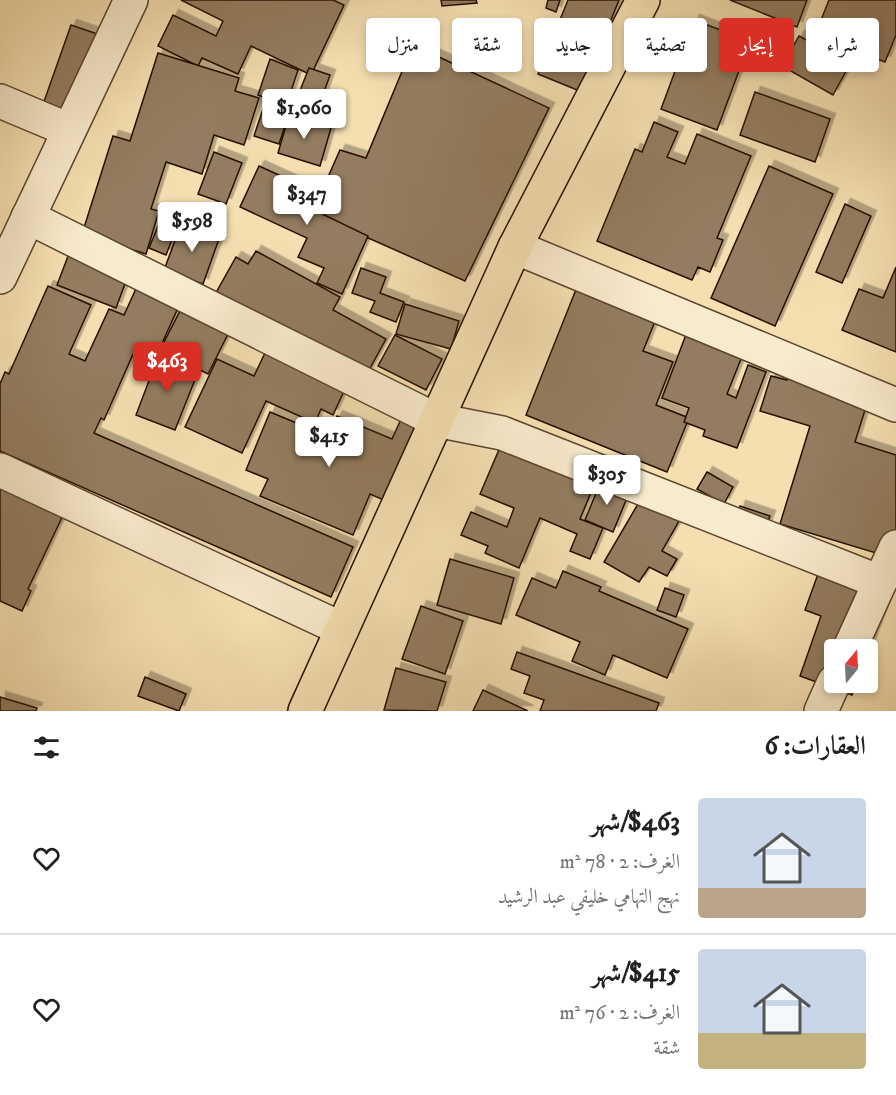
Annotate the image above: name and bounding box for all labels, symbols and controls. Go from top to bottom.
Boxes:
chip: منزل [366,18,440,72]
chip: شقة [452,18,522,72]
chip: جديد [534,18,612,72]
chip: تصفية [624,18,707,72]
chip: إيجار [719,18,794,72]
chip: شراء [806,18,879,72]
pin: $1,060 [255,89,353,140]
text: $1,060 [276,96,332,121]
pin: $347 [271,175,343,226]
text: $347 [287,182,327,207]
pin: $598 [156,202,228,253]
text: $598 [172,209,212,234]
pin: $463 [131,342,203,393]
text: $463 [147,349,187,374]
pin: $415 [293,417,365,468]
text: $415 [309,424,349,449]
pin: $305 [571,455,643,506]
text: $305 [587,462,627,487]
north arrow [824,639,878,693]
map controls [824,639,878,693]
text: العقارات: 6 [765,730,866,763]
icon: filters [30,731,63,764]
text: $463/شهر [591,806,680,839]
icon: home [746,822,818,894]
icon: heart [30,842,63,875]
text: الغرف: 2 · 78 m² [560,850,680,875]
text: نهج التهامي خليفي عبد الرشيد [498,885,680,910]
text: $415/شهر [592,957,680,990]
icon: home [746,973,818,1045]
icon: heart [30,993,63,1026]
text: الغرف: 2 · 76 m² [560,1001,680,1026]
text: شقة [654,1036,680,1061]

